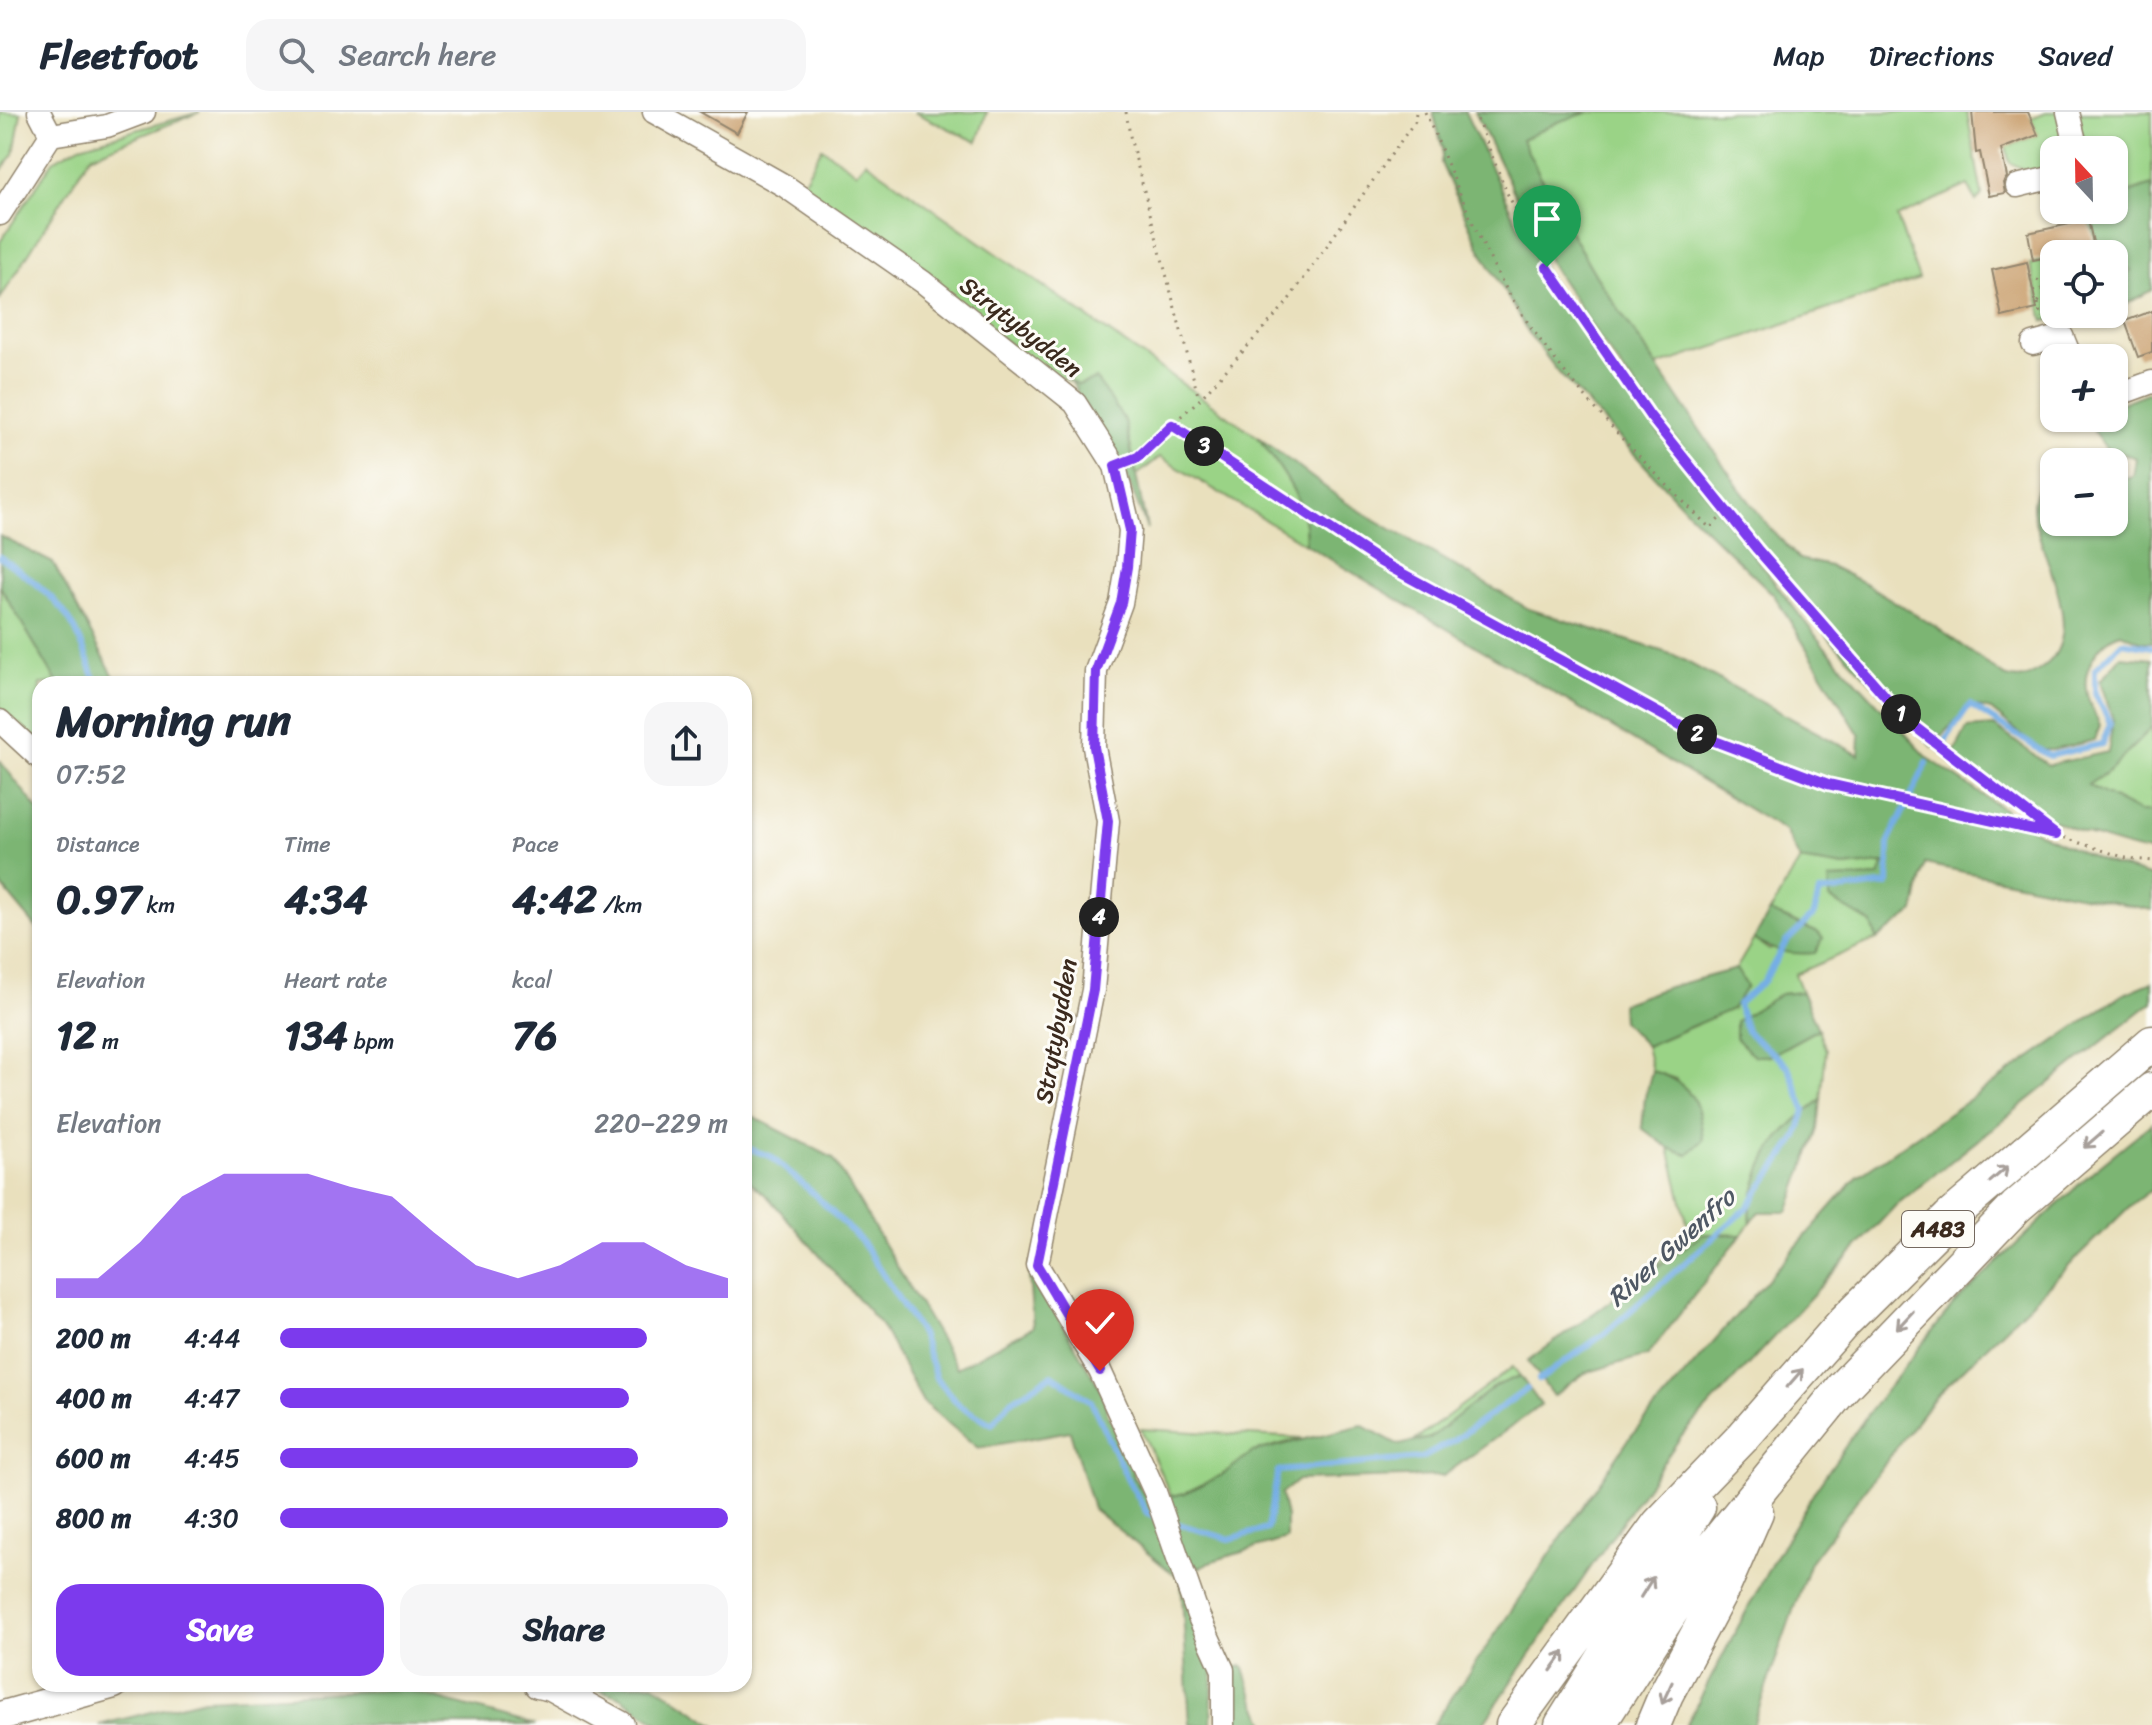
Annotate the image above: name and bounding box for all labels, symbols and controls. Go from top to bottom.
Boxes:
search box [246,19,806,91]
text: Fleetfoot [40,22,198,89]
text: Search here [338,28,496,82]
text: Map [1773,31,1825,80]
text: Directions [1869,31,1994,80]
text: Saved [2038,31,2112,80]
icon: search [274,33,318,77]
north arrow [2040,136,2128,224]
map controls [2040,136,2128,536]
pin [1513,185,1581,267]
icon: arrive [1525,197,1569,241]
button: locate [2040,240,2128,328]
street label: Strytybydden [950,265,1092,389]
button: + [2040,344,2128,432]
pin: 3 [1184,426,1224,466]
text: 3 [1198,426,1210,465]
button: − [2040,448,2128,536]
text: Morning run [56,682,291,760]
pin: 1 [1881,694,1921,734]
text: 1 [1896,694,1906,733]
button: share [644,702,728,786]
pin: 2 [1677,714,1717,754]
text: 2 [1691,714,1703,753]
text: 07:52 [56,751,126,797]
text: Distance [56,825,140,864]
text: Time [284,825,331,864]
text: Pace [512,825,559,864]
text: 0.97 [56,864,141,935]
text: 4:34 [284,864,368,935]
text: 4:42 [512,864,597,935]
text: km [141,886,175,925]
text: /km [597,886,642,925]
pin: 4 [1079,897,1119,937]
text: 4 [1092,897,1106,936]
street label: Strytybydden [1023,955,1089,1107]
text: Elevation [56,961,145,1000]
text: Heart rate [284,961,387,1000]
text: kcal [512,961,552,1000]
text: 12 [56,1000,96,1071]
text: 134 [284,1000,348,1071]
text: 76 [512,1000,558,1071]
text: m [96,1022,119,1061]
text: bpm [348,1022,394,1061]
text: Elevation [56,1100,161,1146]
text: 220–229 m [594,1100,728,1146]
one-way arrow [2083,1131,2103,1149]
one-way arrow [1988,1165,2008,1183]
water label: River Gwenfro [1596,1174,1749,1318]
road number: A483 [1902,1211,1974,1247]
pin [1066,1289,1134,1371]
icon: check [1078,1301,1122,1345]
one-way arrow [1895,1310,1914,1330]
text: 200 m [56,1315,131,1361]
text: 4:44 [184,1315,241,1361]
one-way arrow [1786,1368,1804,1388]
text: 400 m [56,1375,132,1421]
text: 4:47 [184,1375,239,1421]
text: 600 m [56,1435,130,1481]
text: 4:45 [184,1435,240,1481]
text: 800 m [56,1495,131,1541]
text: 4:30 [184,1495,239,1541]
one-way arrow [1639,1576,1655,1599]
button: Save [56,1584,384,1676]
button: Share [400,1584,728,1676]
one-way arrow [1549,1651,1566,1672]
one-way arrow [1659,1681,1674,1705]

